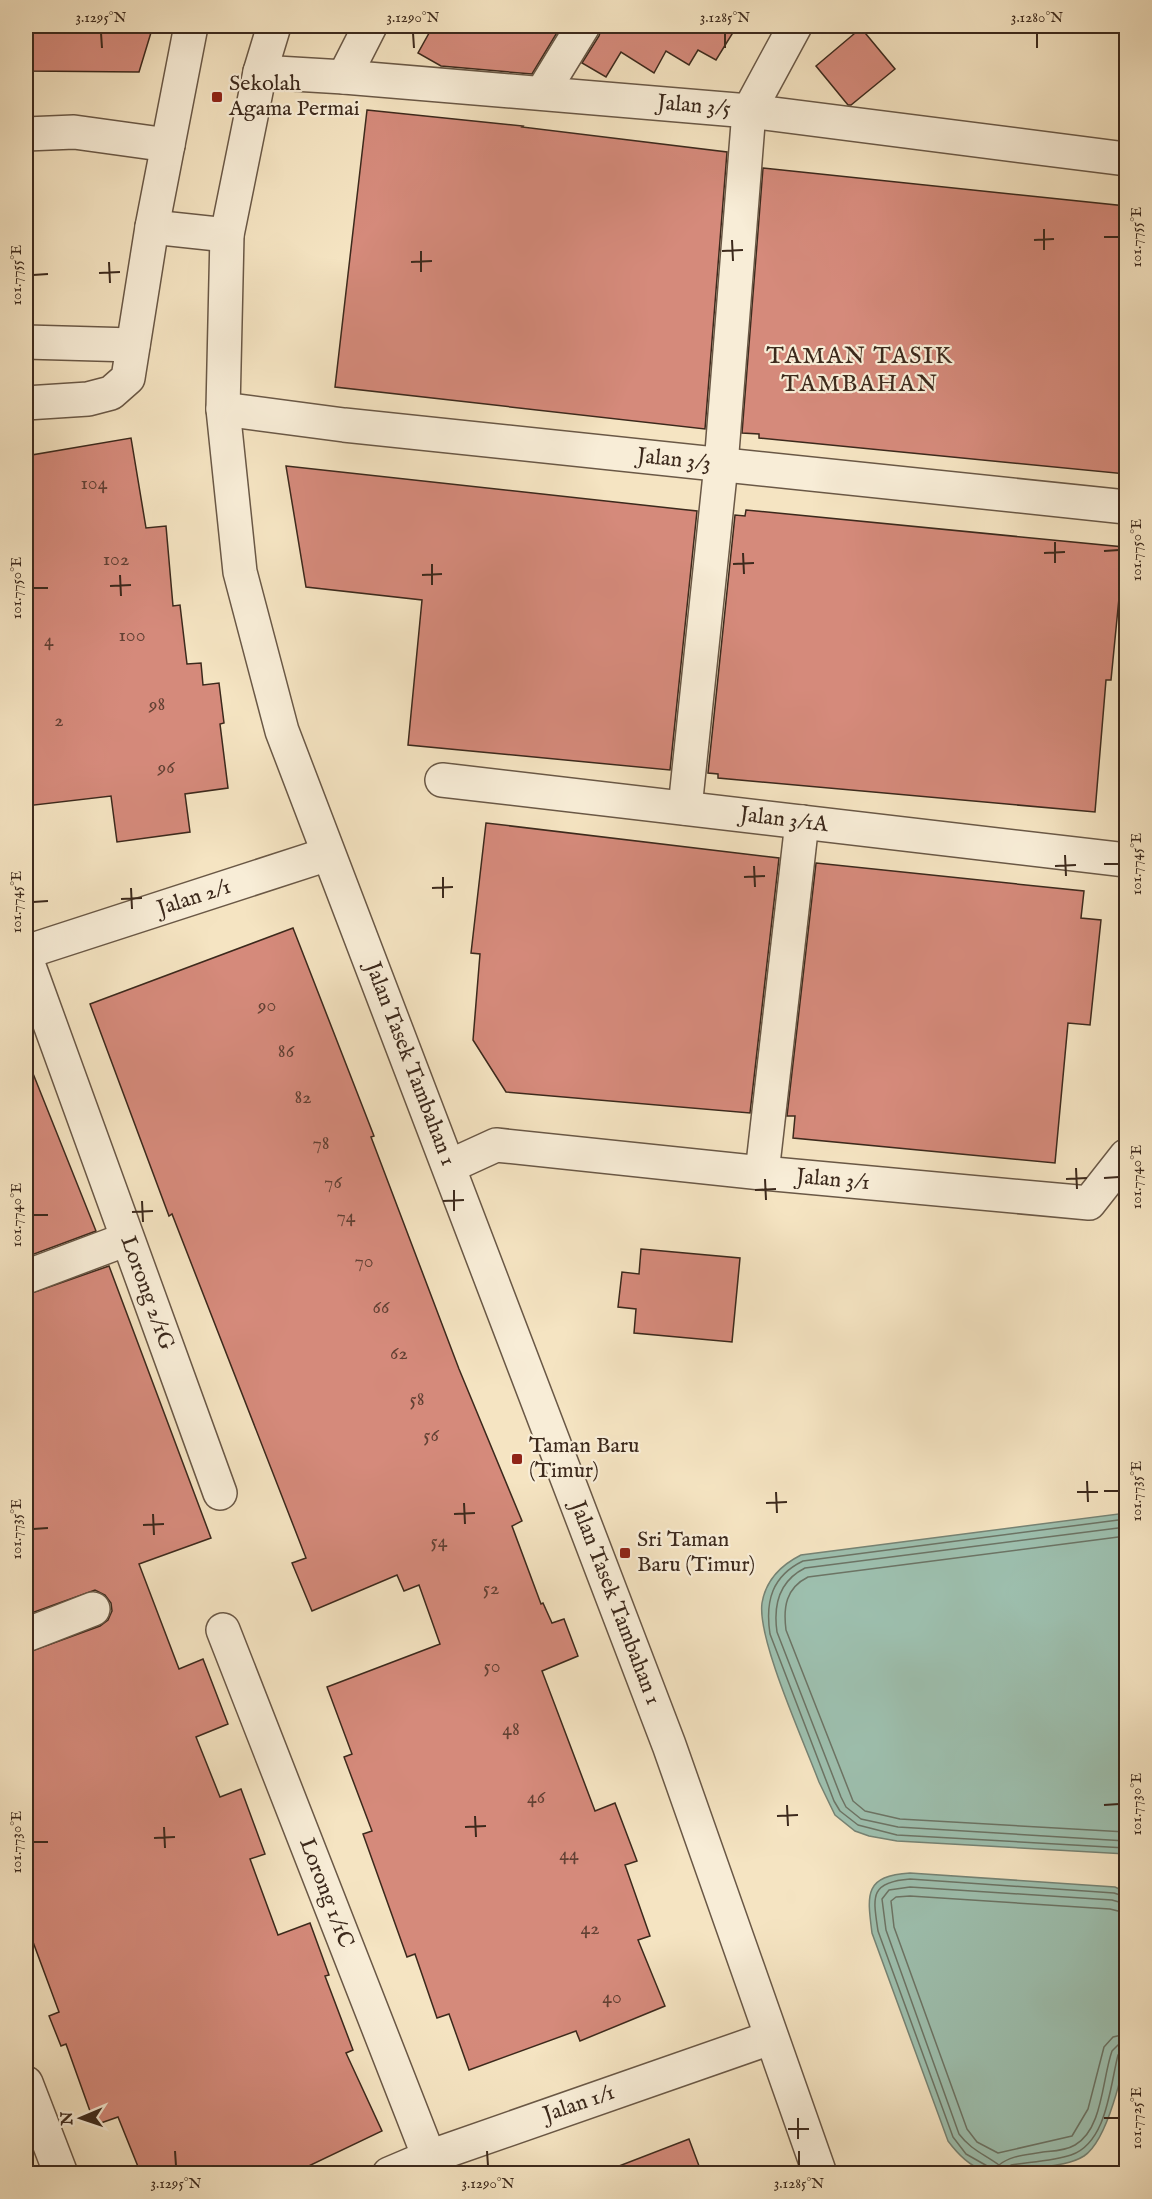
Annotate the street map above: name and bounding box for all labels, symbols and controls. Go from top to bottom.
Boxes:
text: 3.1295°N [75,8,127,27]
text: 3.1290°N [386,8,440,27]
text: 3.1285°N [700,8,750,27]
text: 3.1280°N [1011,8,1063,27]
place label: Sekolah Agama Permai [228,70,360,123]
street label: Jalan 3/5 [653,89,732,123]
marker: Sekolah Agama Permai [210,90,224,104]
text: 101.7755°E [1127,207,1146,267]
text: 101.7755°E [7,245,26,305]
district label: TAMAN TASIK TAMBAHAN [766,341,954,400]
street label: Jalan 3/3 [633,442,712,478]
house number: 104 [81,471,108,496]
text: 101.7750°E [1127,519,1146,581]
house number: 102 [103,547,129,572]
text: 101.7750°E [7,557,26,619]
house number: 100 [118,623,146,648]
house number: 4 [44,628,54,653]
house number: 98 [148,692,165,717]
house number: 2 [54,708,64,733]
house number: 96 [156,755,175,780]
street label: Jalan 3/1A [735,800,831,839]
text: 101.7745°E [1127,833,1146,895]
text: 101.7745°E [7,871,26,933]
street label: Jalan 2/1 [151,873,234,924]
street label: Jalan Tasek Tambahan 1 [357,955,462,1170]
house number: 90 [257,993,276,1018]
house number: 86 [278,1039,295,1064]
house number: 82 [294,1085,312,1110]
house number: 78 [312,1131,330,1156]
text: 101.7740°E [1127,1145,1146,1209]
street label: Jalan 3/1 [792,1163,871,1197]
house number: 76 [324,1170,342,1195]
text: 101.7740°E [7,1183,26,1247]
house number: 74 [336,1204,356,1229]
street label: Lorong 2/1G [113,1232,181,1354]
house number: 70 [354,1249,374,1274]
house number: 66 [373,1295,390,1320]
house number: 62 [390,1341,408,1366]
house number: 58 [409,1387,425,1412]
house number: 56 [423,1423,439,1448]
place label: Taman Baru (Timur) [529,1432,639,1485]
marker: Taman Baru (Timur) [510,1452,524,1466]
text: 101.7735°E [1127,1460,1146,1522]
street label: Jalan Tasek Tambahan 1 [562,1494,667,1709]
text: 101.7735°E [7,1498,26,1560]
place label: Sri Taman Baru (Timur) [637,1526,755,1579]
house number: 54 [431,1529,448,1554]
marker: Sri Taman Baru (Timur) [618,1546,632,1560]
house number: 52 [483,1576,499,1601]
house number: 50 [484,1654,501,1679]
house number: 48 [502,1717,520,1742]
text: 101.7730°E [1127,1773,1146,1835]
house number: 46 [527,1785,546,1810]
text: 101.7730°E [7,1811,26,1873]
street label: Lorong 1/1C [292,1834,360,1952]
house number: 44 [559,1842,579,1867]
house number: 42 [580,1916,600,1941]
house number: 40 [602,1985,622,2010]
street label: Jalan 1/1 [537,2079,618,2130]
text: 101.7725°E [1127,2087,1146,2149]
north arrow [51,2088,111,2148]
text: N [58,2111,78,2127]
text: 3.1295°N [150,2174,202,2193]
text: 3.1290°N [461,2174,515,2193]
text: 3.1285°N [774,2174,824,2193]

